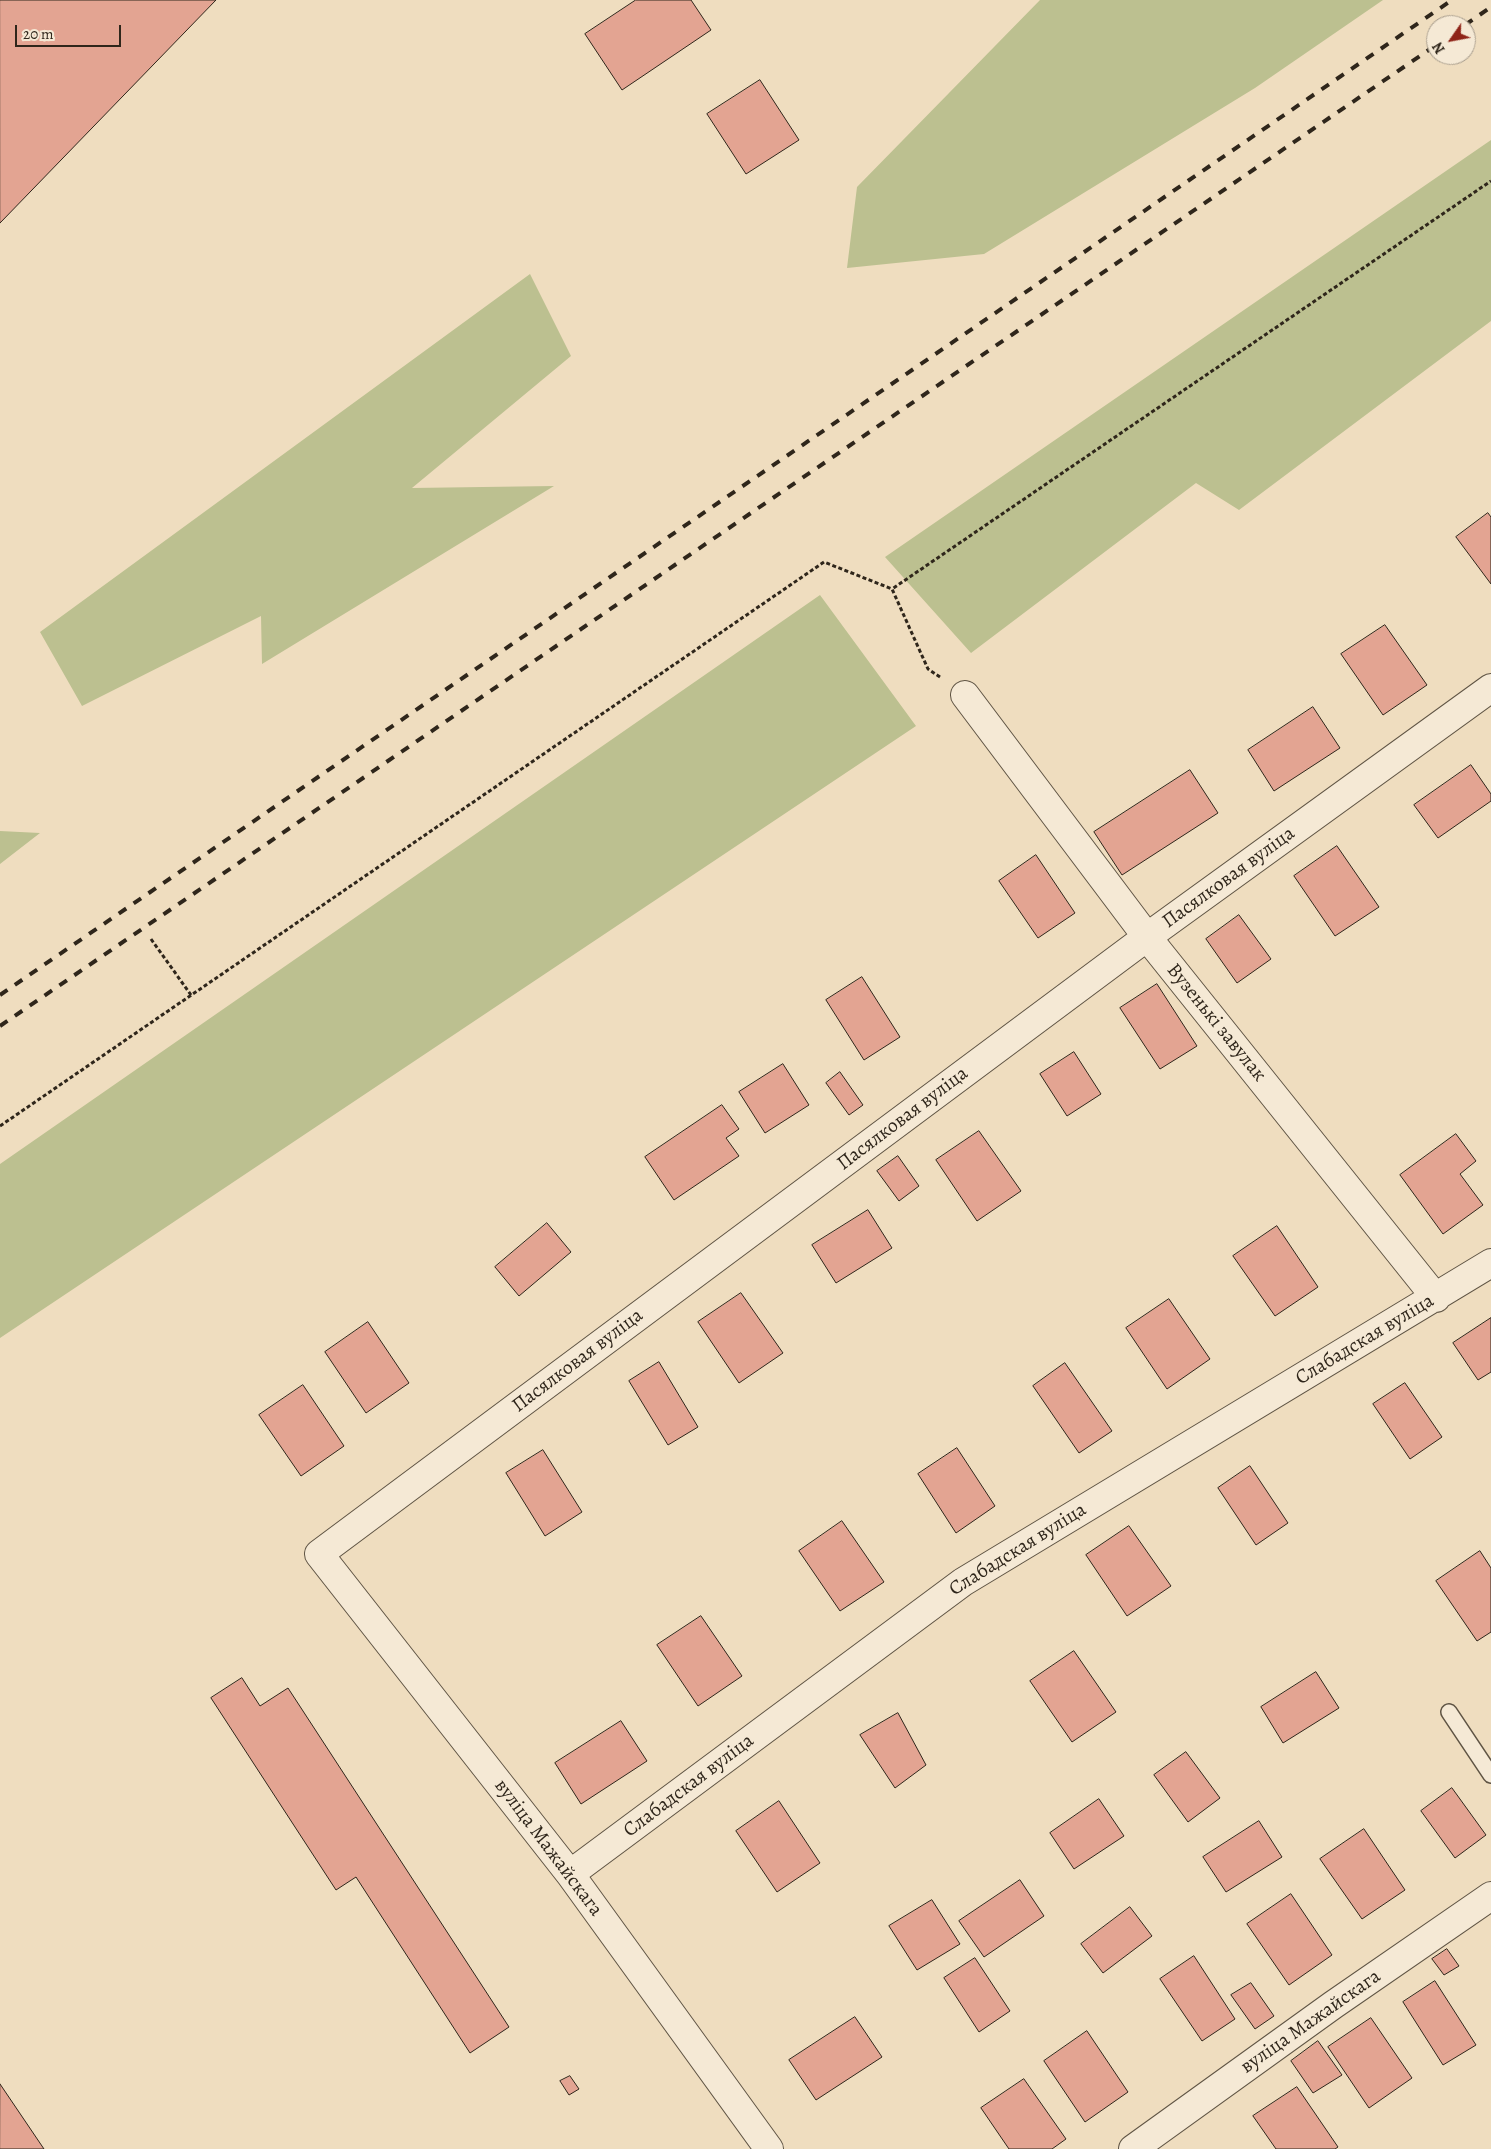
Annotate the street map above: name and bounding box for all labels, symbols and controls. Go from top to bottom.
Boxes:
scale bar [18,15,124,47]
north arrow [1426,15,1476,65]
text: 20 m [23,24,54,44]
text: N [1428,38,1450,57]
street label: Пасялковая вуліца [1158,822,1300,934]
street label: Вузенькі завулак [1161,959,1271,1087]
street label: Пасялковая вуліца [833,1062,973,1176]
street label: Слабадская вуліца [1291,1289,1439,1391]
street label: Пасялковая вуліца [508,1304,648,1418]
street label: Слабадская вуліца [945,1498,1091,1602]
street label: Слабадская вуліца [619,1729,759,1843]
street label: вуліца Мажайскага [489,1775,607,1921]
street label: вуліца Мажайскага [1236,1965,1386,2079]

